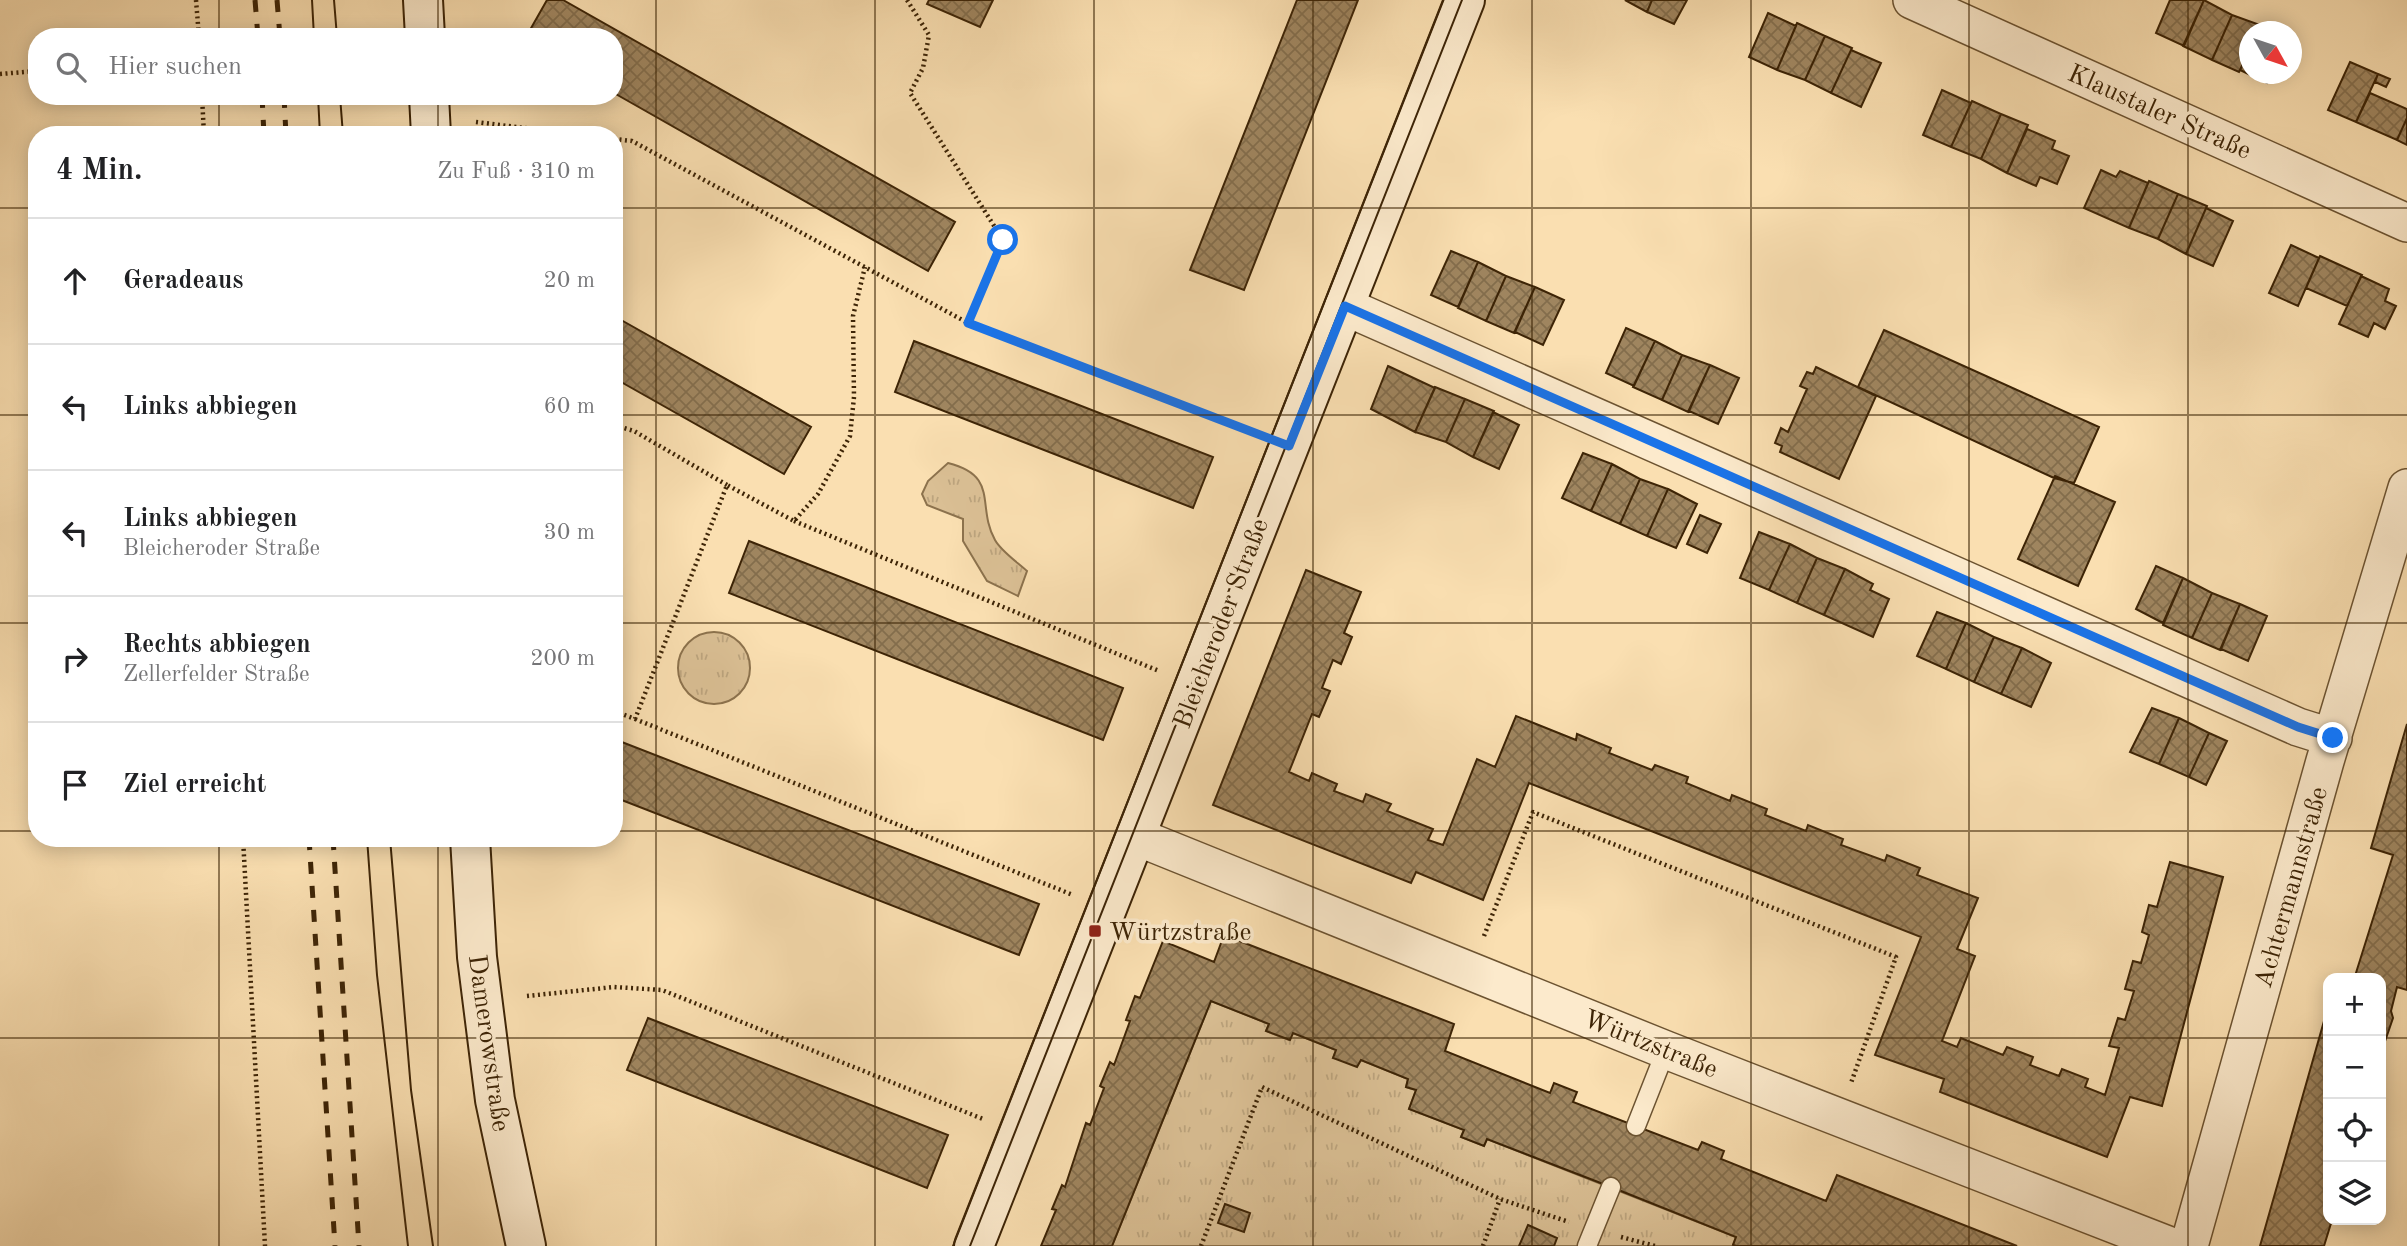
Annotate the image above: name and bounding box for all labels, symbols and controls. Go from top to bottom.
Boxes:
north arrow [2239,21,2302,84]
search box [28,28,623,105]
icon: search [52,48,90,86]
text: Hier suchen [108,54,242,80]
street label: Klaustaler Straße [2063,61,2255,165]
text: 4 Min. [56,156,142,186]
text: Zu Fuß · 310 m [437,160,595,183]
route start [987,224,1018,255]
icon: ahead [56,262,94,300]
text: Geradeaus [123,268,243,294]
text: 20 m [544,269,595,292]
icon: left [56,388,94,426]
text: Links abbiegen [123,394,297,420]
text: 60 m [544,395,595,418]
text: Links abbiegen [123,506,297,532]
icon: left [56,514,94,552]
street label: Bleicheroder Straße [1170,515,1274,732]
text: 30 m [544,521,595,544]
text: Bleicheroder Straße [123,537,320,560]
text: Rechts abbiegen [123,632,311,658]
icon: right [56,640,94,678]
text: 200 m [530,647,595,670]
text: Zellerfelder Straße [123,663,310,686]
route end [2317,722,2348,753]
icon: arrive [56,766,94,804]
text: Ziel erreicht [123,772,266,798]
street label: Achtermannstraße [2251,784,2333,991]
place label: Würtzstraße [1109,920,1251,946]
marker: Würtzstraße [1087,923,1103,939]
street label: Damerowstraße [463,953,513,1134]
map controls [2323,973,2386,1225]
button: + [2323,973,2386,1036]
street label: Würtzstraße [1579,1006,1721,1084]
button: − [2323,1036,2386,1099]
button: locate [2323,1099,2386,1162]
button: layers [2323,1162,2386,1225]

